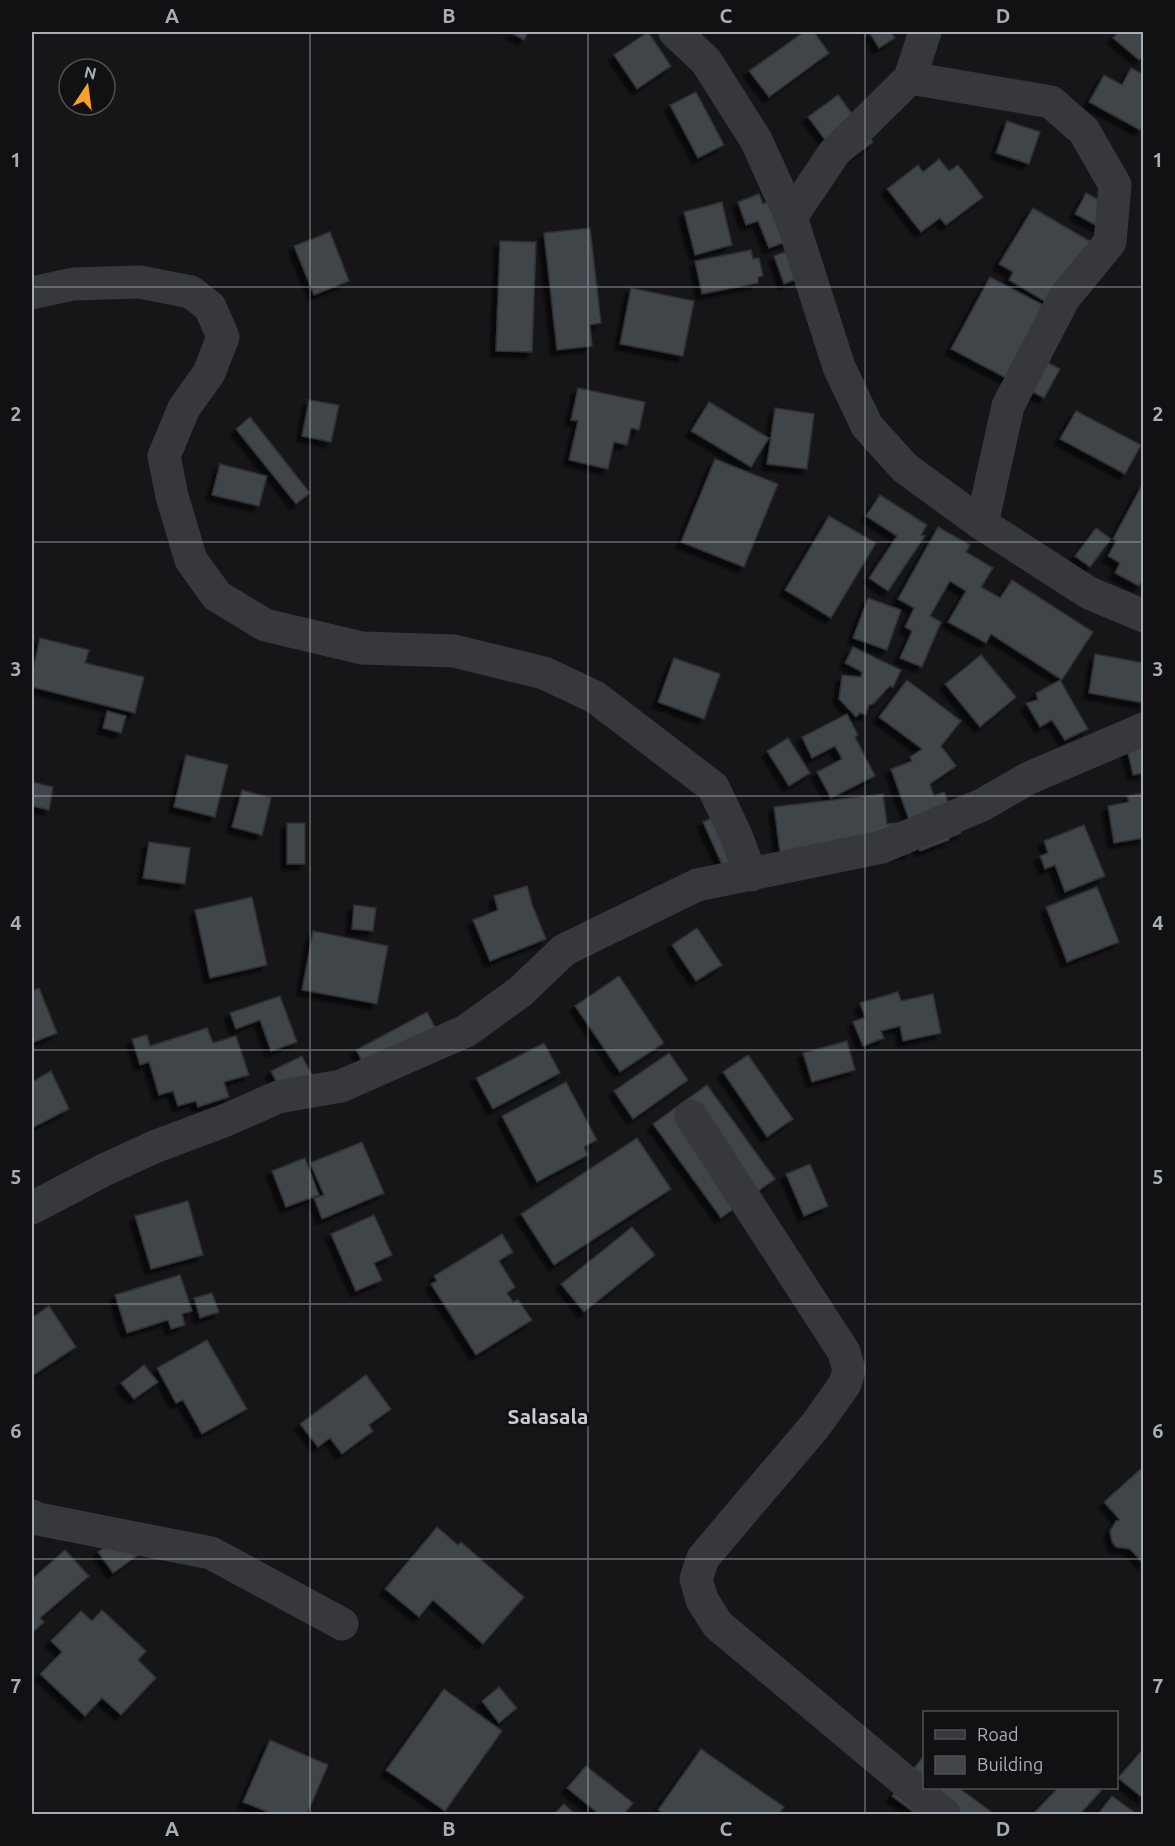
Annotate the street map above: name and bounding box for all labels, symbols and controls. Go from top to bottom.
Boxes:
text: A [165,4,179,27]
text: B [442,4,456,27]
text: C [720,4,733,27]
text: D [996,4,1010,27]
north arrow [57,57,117,117]
text: N [83,62,98,82]
text: 1 [10,148,22,171]
text: 1 [1152,148,1164,171]
text: 2 [10,402,22,425]
text: 2 [1152,402,1164,425]
text: 3 [10,657,22,680]
text: 3 [1152,657,1164,680]
text: 4 [10,911,22,934]
text: 4 [1152,911,1164,934]
text: 5 [10,1165,22,1188]
text: 5 [1152,1165,1164,1188]
district label: Salasala [508,1404,588,1428]
text: 6 [10,1419,22,1442]
text: 6 [1152,1419,1164,1442]
text: 7 [10,1674,22,1697]
text: 7 [1152,1674,1164,1697]
legend [923,1711,1118,1789]
text: Road [977,1724,1019,1744]
text: Building [977,1754,1043,1774]
text: A [165,1817,179,1840]
text: B [442,1817,456,1840]
text: C [720,1817,733,1840]
text: D [996,1817,1010,1840]

